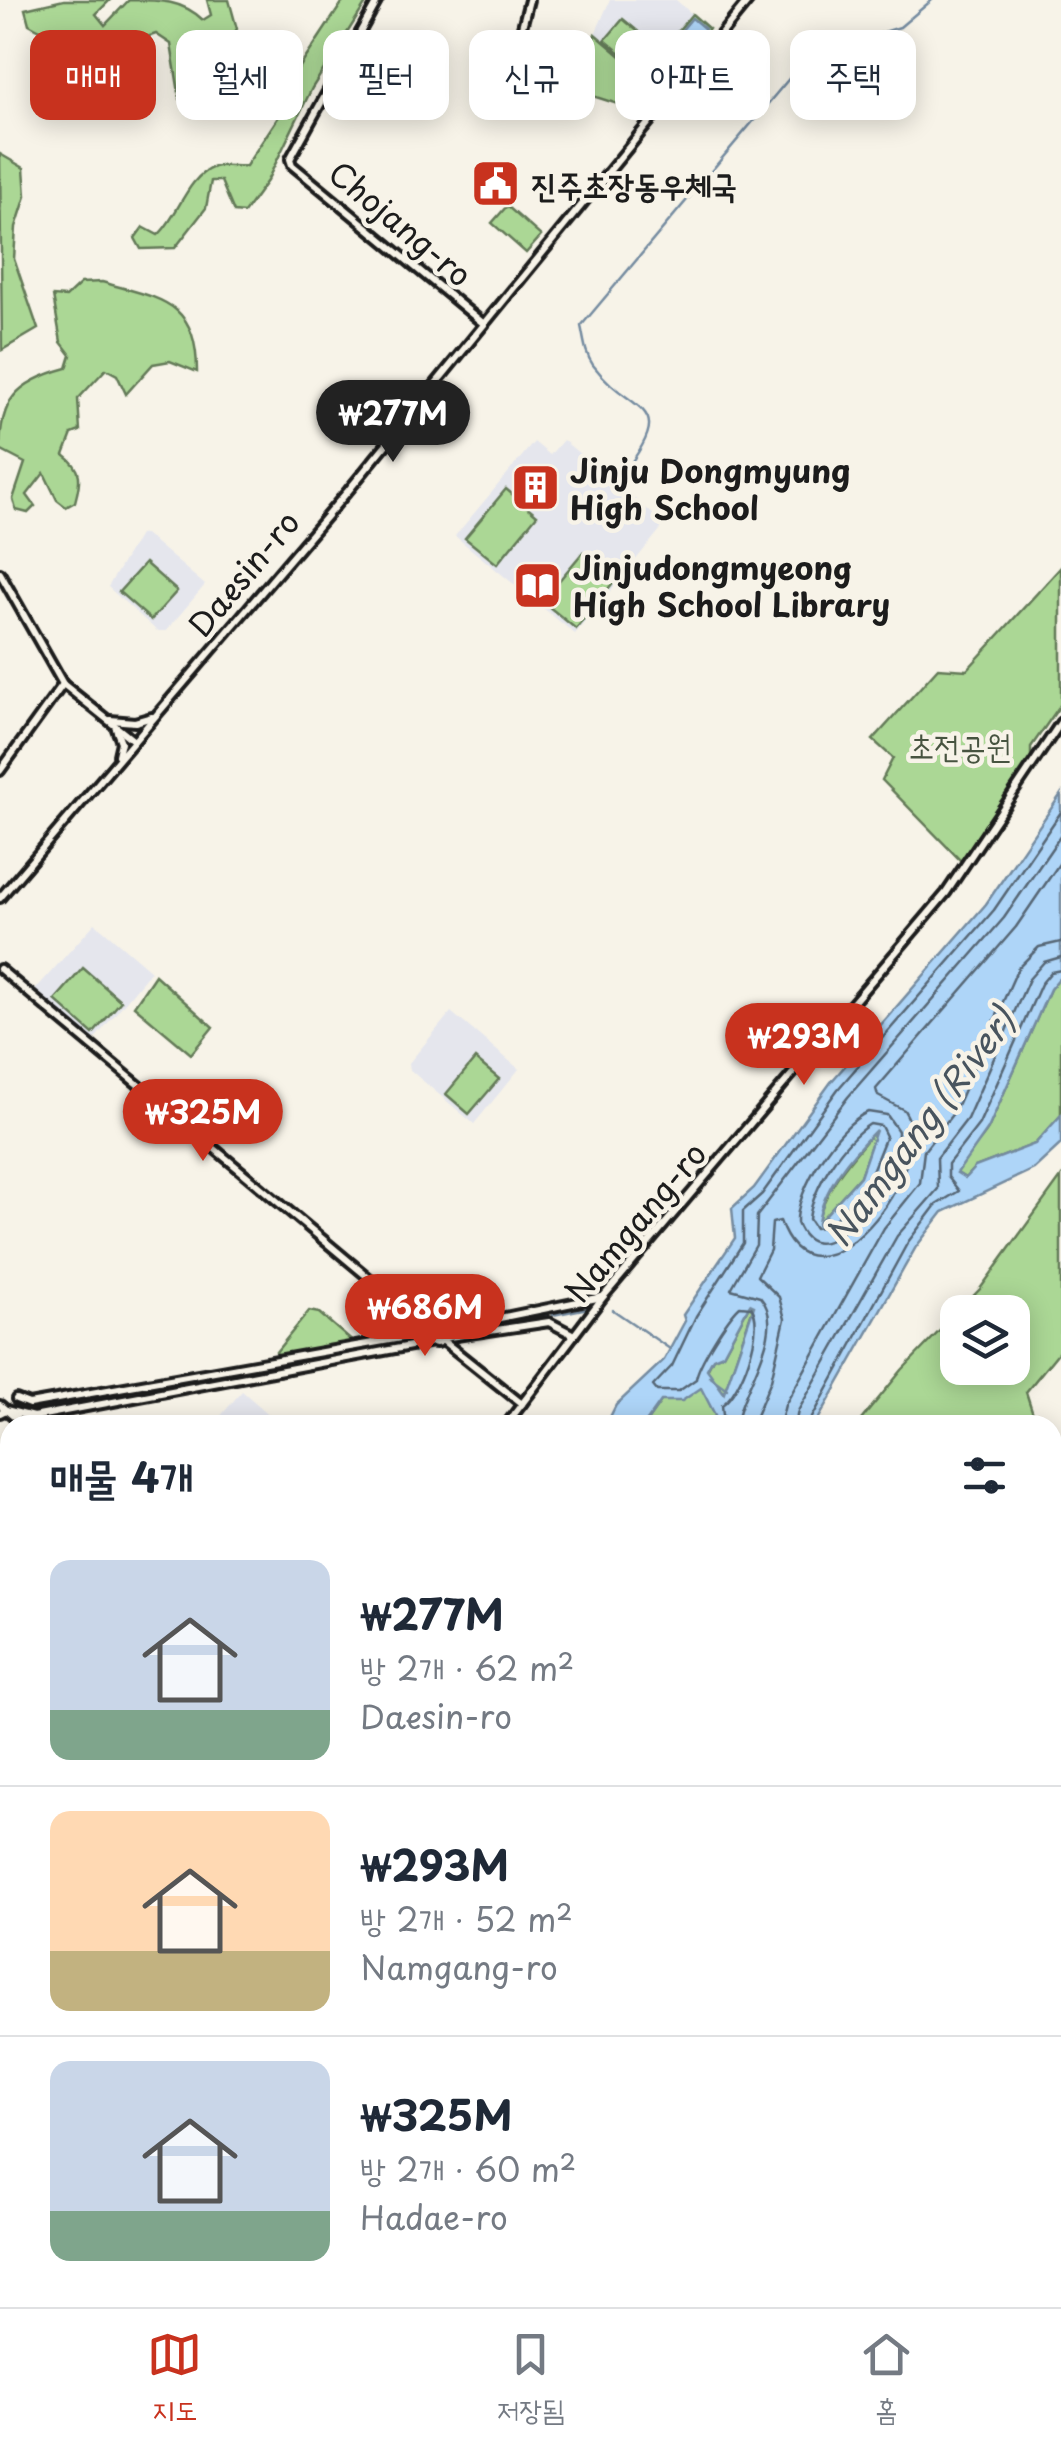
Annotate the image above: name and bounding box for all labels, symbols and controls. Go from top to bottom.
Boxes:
chip: 매매 [30,30,156,120]
chip: 월세 [176,30,303,120]
chip: 필터 [323,30,449,120]
chip: 신규 [469,30,595,120]
chip: 아파트 [615,30,770,120]
chip: 주택 [790,30,916,120]
street label: Chojang-ro [319,149,483,297]
public building icon: 진주초장동우체국 [470,158,522,210]
place label: 진주초장동우체국 [531,160,737,208]
pin: ₩277M [323,380,463,465]
text: ₩277M [338,388,448,436]
place label: Jinju Dongmyung High School [570,446,851,531]
building icon: Jinju Dongmyung High School [509,462,561,514]
street label: Daesin-ro [176,499,310,647]
place label: Jinjudongmyeong High School Library [573,543,890,628]
library icon: Jinjudongmyeong High School Library [512,559,564,611]
park label: 초전공원 [909,721,1012,769]
water label: Namgang (River) [811,994,1028,1258]
pin: ₩293M [734,1003,874,1088]
text: ₩293M [747,1011,861,1059]
pin: ₩325M [133,1079,273,1164]
text: ₩325M [145,1087,261,1135]
street label: Namgang-ro [553,1131,717,1313]
pin: ₩686M [355,1274,495,1359]
text: ₩686M [367,1282,483,1330]
map controls [940,1295,1030,1385]
button: layers [940,1295,1030,1385]
text: 매물 4개 [50,1444,193,1507]
icon: filters [957,1448,1012,1503]
text: ₩277M [360,1581,504,1644]
icon: home [130,1600,250,1720]
text: 방 2개 · 62 m² [360,1644,574,1692]
text: Daesin-ro [360,1692,512,1740]
text: ₩293M [360,1832,509,1895]
icon: home [130,1851,250,1971]
text: 방 2개 · 52 m² [360,1895,573,1943]
text: Namgang-ro [360,1943,558,1991]
text: ₩325M [360,2082,513,2145]
icon: home [130,2101,250,2221]
text: 방 2개 · 60 m² [360,2145,576,2193]
text: Hadae-ro [360,2193,508,2241]
tab: 지도 [147,2327,202,2430]
tab: 저장됨 [497,2327,564,2430]
tab: 홈 [859,2327,914,2430]

